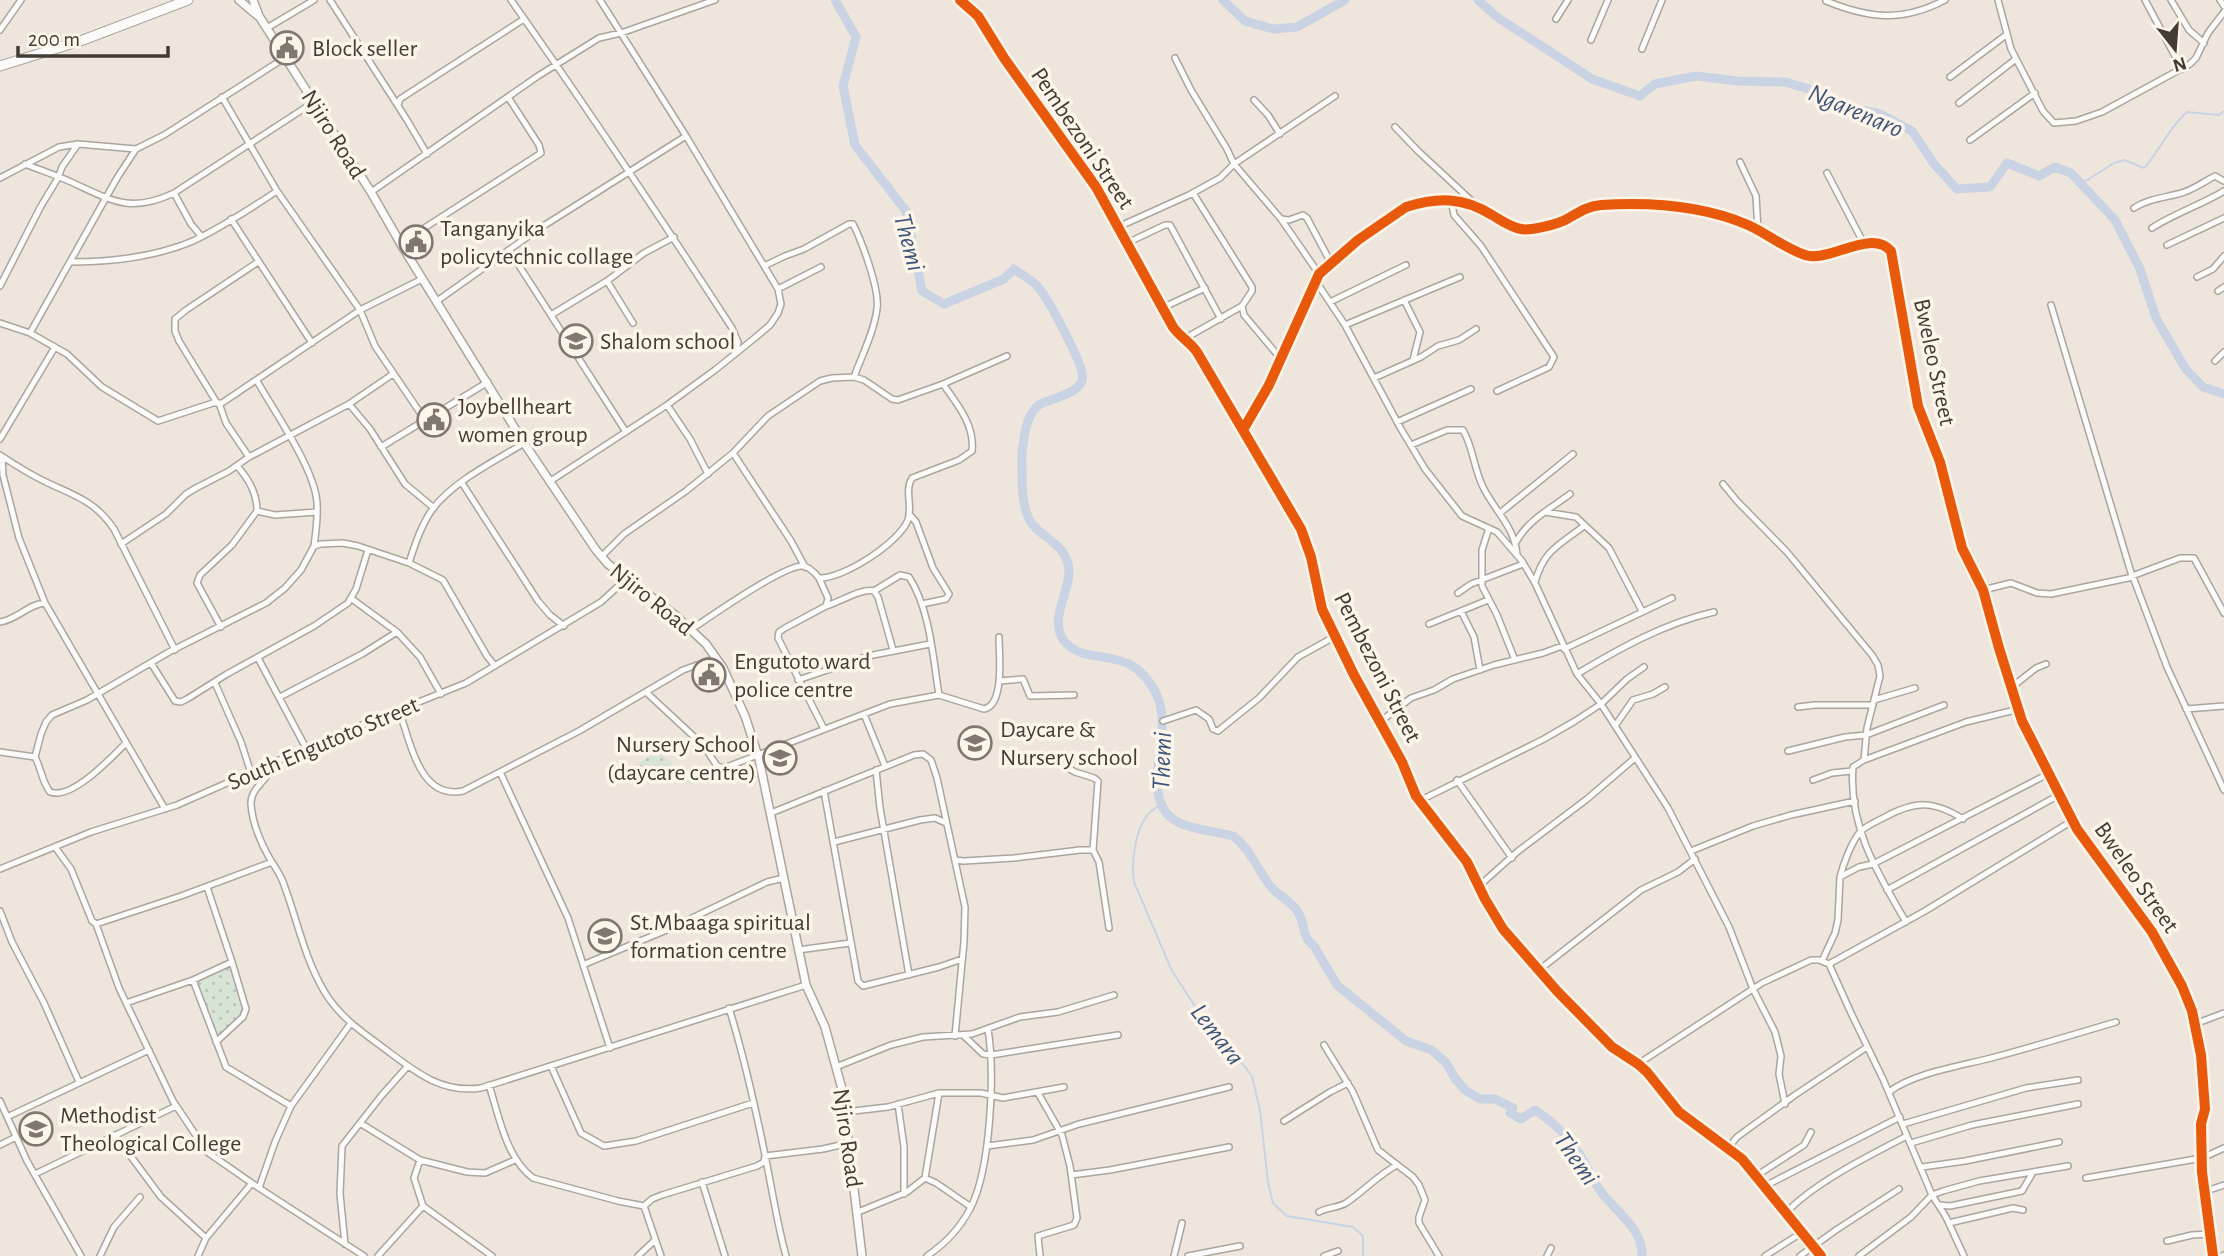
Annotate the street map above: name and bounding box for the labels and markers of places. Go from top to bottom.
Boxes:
public building icon: Block seller [268,29,306,67]
place label: Block seller [312,37,418,61]
place label: Tanganyika policytechnic collage [440,217,633,269]
public building icon: Tanganyika policytechnic collage [397,223,435,261]
school or university icon: Shalom school [557,322,595,360]
place label: Shalom school [600,330,735,354]
place label: Joybellheart women group [458,395,588,447]
public building icon: Joybellheart women group [415,401,453,439]
place label: Engutoto ward police centre [734,650,871,702]
public building icon: Engutoto ward police centre [690,656,728,694]
place label: Daycare & Nursery school [1000,718,1138,770]
school or university icon: Daycare & Nursery school [956,724,994,762]
place label: Nursery School (daycare centre) [607,733,756,785]
school or university icon: Nursery School (daycare centre) [761,739,799,777]
place label: St.Mbaaga spiritual formation centre [630,911,811,963]
school or university icon: St.Mbaaga spiritual formation centre [586,917,624,955]
place label: Methodist Theological College [60,1104,241,1156]
school or university icon: Methodist Theological College [17,1110,55,1148]

